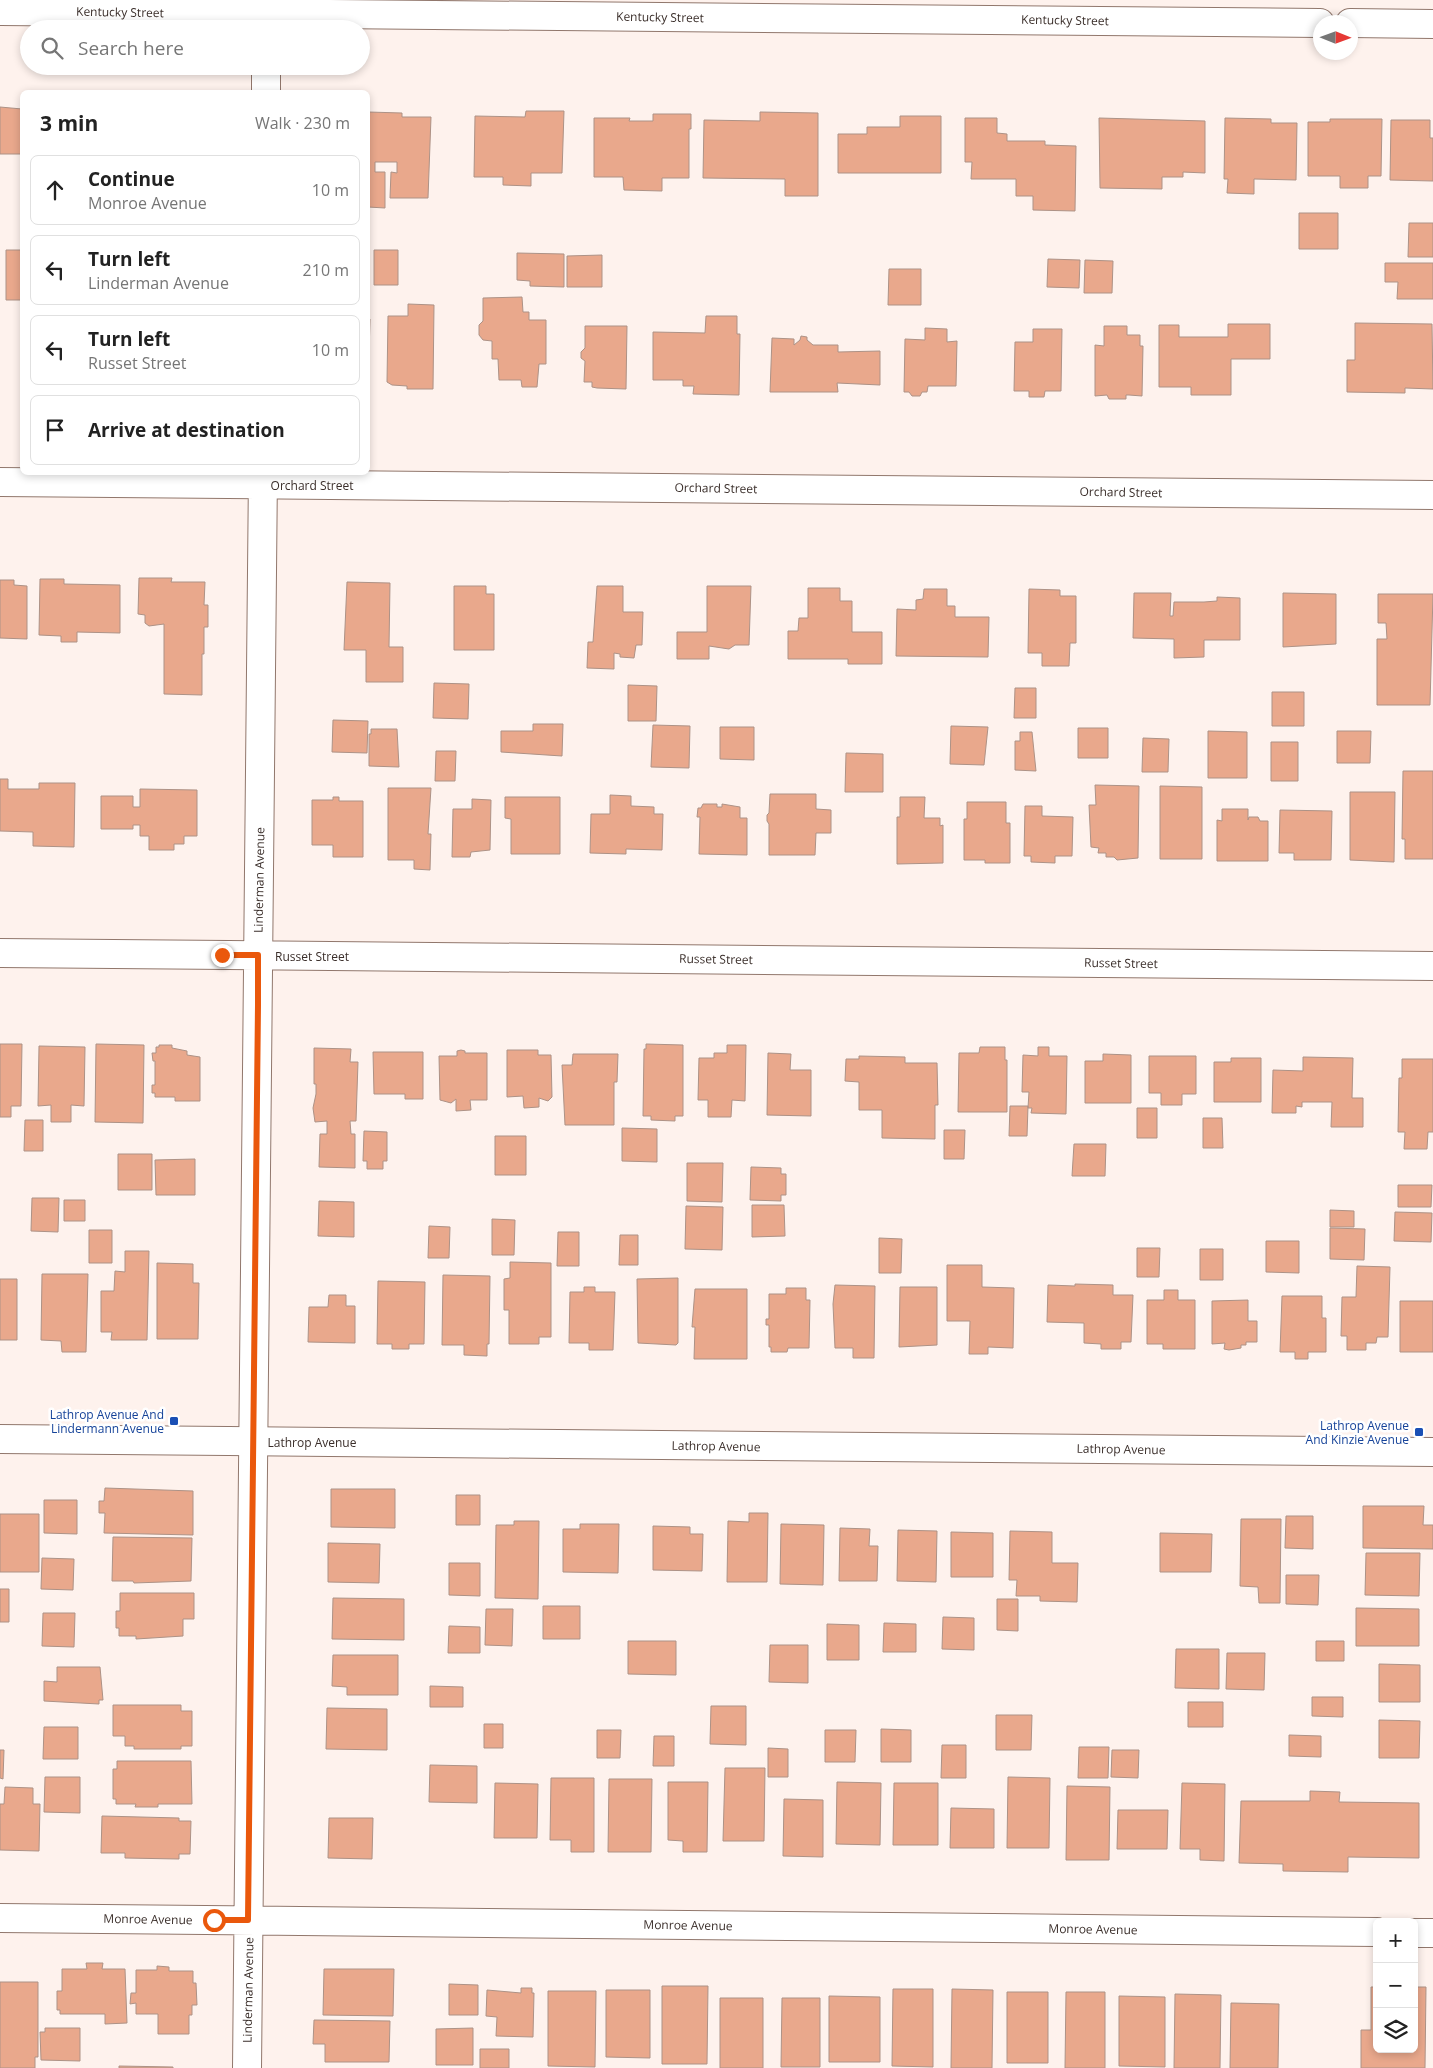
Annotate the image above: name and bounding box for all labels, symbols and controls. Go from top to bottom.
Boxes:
street label: Kentucky Street [76,3,164,21]
street label: Kentucky Street [616,8,704,26]
street label: Kentucky Street [1021,11,1109,29]
north arrow [1313,15,1358,60]
search box [20,20,370,75]
icon: search [38,34,66,62]
text: Search here [78,35,184,61]
text: 3 min [40,109,98,137]
text: Walk · 230 m [255,112,350,134]
text: Continue [88,166,175,192]
icon: ahead [41,176,69,204]
text: 10 m [312,179,349,201]
text: Monroe Avenue [88,192,207,214]
text: Turn left [88,246,170,272]
icon: left [41,256,69,284]
text: 210 m [303,259,349,281]
text: Linderman Avenue [88,272,229,294]
text: Turn left [88,326,170,352]
icon: left [41,336,69,364]
text: 10 m [312,339,349,361]
text: Russet Street [88,352,186,374]
icon: arrive [41,416,69,444]
text: Arrive at destination [88,417,285,443]
street label: Orchard Street [271,477,353,494]
street label: Orchard Street [674,479,758,497]
street label: Orchard Street [1079,483,1163,501]
street label: Linderman Avenue [250,827,268,933]
route end [211,944,234,967]
street label: Russet Street [275,948,349,965]
street label: Russet Street [679,950,753,968]
street label: Russet Street [1084,954,1158,972]
place label: Lathrop Avenue And Lindermann Avenue [50,1406,164,1437]
marker: Lathrop Avenue And Lindermann Avenue [168,1415,180,1427]
place label: Lathrop Avenue And Kinzie Avenue [1306,1417,1409,1448]
marker: Lathrop Avenue And Kinzie Avenue [1413,1426,1425,1438]
street label: Lathrop Avenue [268,1434,357,1451]
street label: Lathrop Avenue [671,1437,761,1455]
street label: Lathrop Avenue [1076,1440,1166,1458]
route start [203,1909,226,1932]
street label: Monroe Avenue [103,1910,193,1928]
street label: Monroe Avenue [643,1916,733,1934]
map controls [1373,1918,1418,2053]
button: + [1373,1918,1418,1963]
street label: Monroe Avenue [1048,1920,1138,1938]
street label: Linderman Avenue [239,1937,257,2043]
button: − [1373,1963,1418,2008]
button: layers [1373,2008,1418,2053]

